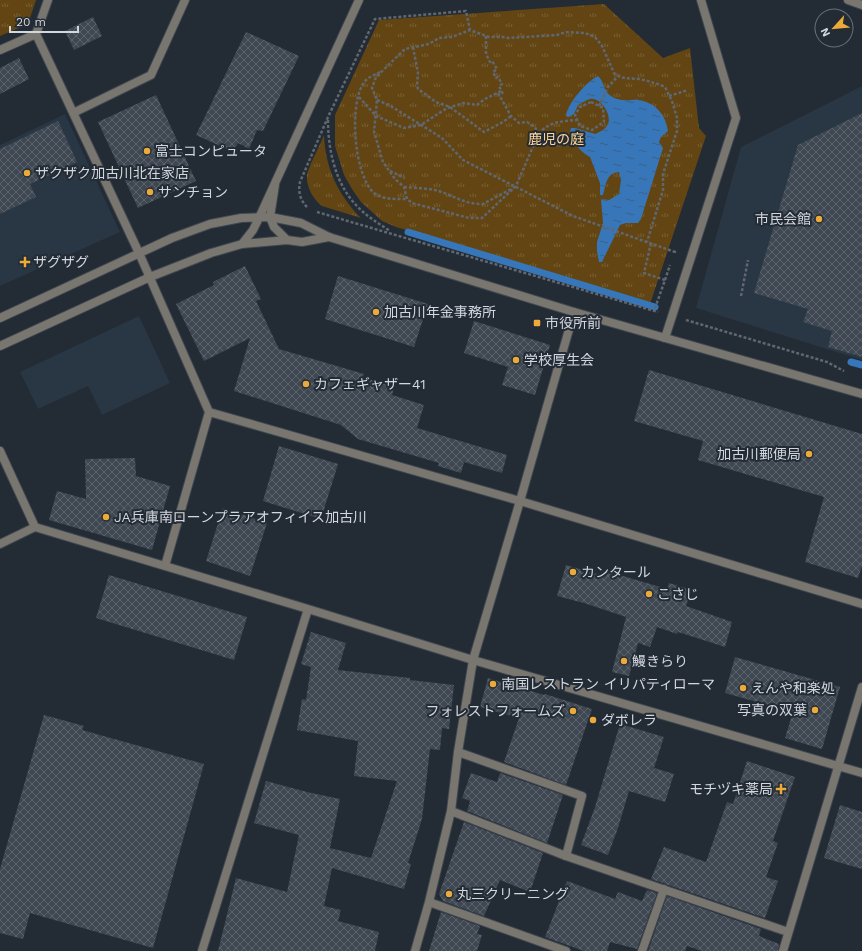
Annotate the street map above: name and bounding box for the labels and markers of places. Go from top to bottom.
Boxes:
place label: 富士コンピュータ [155,143,267,159]
marker: 富士コンピュータ [142,146,152,156]
place label: ザクザク加古川北在家店 [35,165,189,181]
marker: ザクザク加古川北在家店 [22,168,32,178]
place label: サンチョン [158,184,228,200]
marker: サンチョン [145,187,155,197]
place label: 市民会館 [755,211,811,227]
marker: 市民会館 [814,214,824,224]
place label: ザグザグ [33,254,89,270]
marker: ザグザグ [20,257,30,267]
place label: 加古川年金事務所 [384,304,496,320]
marker: 加古川年金事務所 [371,307,381,317]
place label: 市役所前 [545,315,601,331]
marker: 市役所前 [532,318,542,328]
place label: 学校厚生会 [524,352,594,368]
marker: 学校厚生会 [511,355,521,365]
place label: カフェギャザー41 [314,376,426,392]
marker: カフェギャザー41 [301,379,311,389]
place label: 加古川郵便局 [717,446,801,462]
marker: 加古川郵便局 [804,449,814,459]
place label: JA兵庫南ローンプラアオフィイス加古川 [114,509,367,525]
marker: JA兵庫南ローンプラアオフィイス加古川 [101,512,111,522]
place label: カンタール [581,564,651,580]
marker: カンタール [568,567,578,577]
place label: こさじ [657,586,699,602]
marker: こさじ [644,589,654,599]
place label: 鰻きらり [632,653,688,669]
marker: 鰻きらり [619,656,629,666]
place label: 南国レストラン イリパティローマ [501,676,715,692]
marker: 南国レストラン イリパティローマ [488,679,498,689]
place label: えんや和楽処 [751,680,835,696]
marker: えんや和楽処 [738,683,748,693]
place label: 写真の双葉 [737,702,807,718]
place label: フォレストフォームズ [425,703,565,719]
marker: 写真の双葉 [810,705,820,715]
marker: フォレストフォームズ [568,706,578,716]
place label: ダボレラ [601,712,657,728]
marker: ダボレラ [588,715,598,725]
place label: モチヅキ薬局 [689,781,773,797]
marker: モチヅキ薬局 [776,784,786,794]
place label: 丸三クリーニング [457,886,569,902]
marker: 丸三クリーニング [444,889,454,899]

